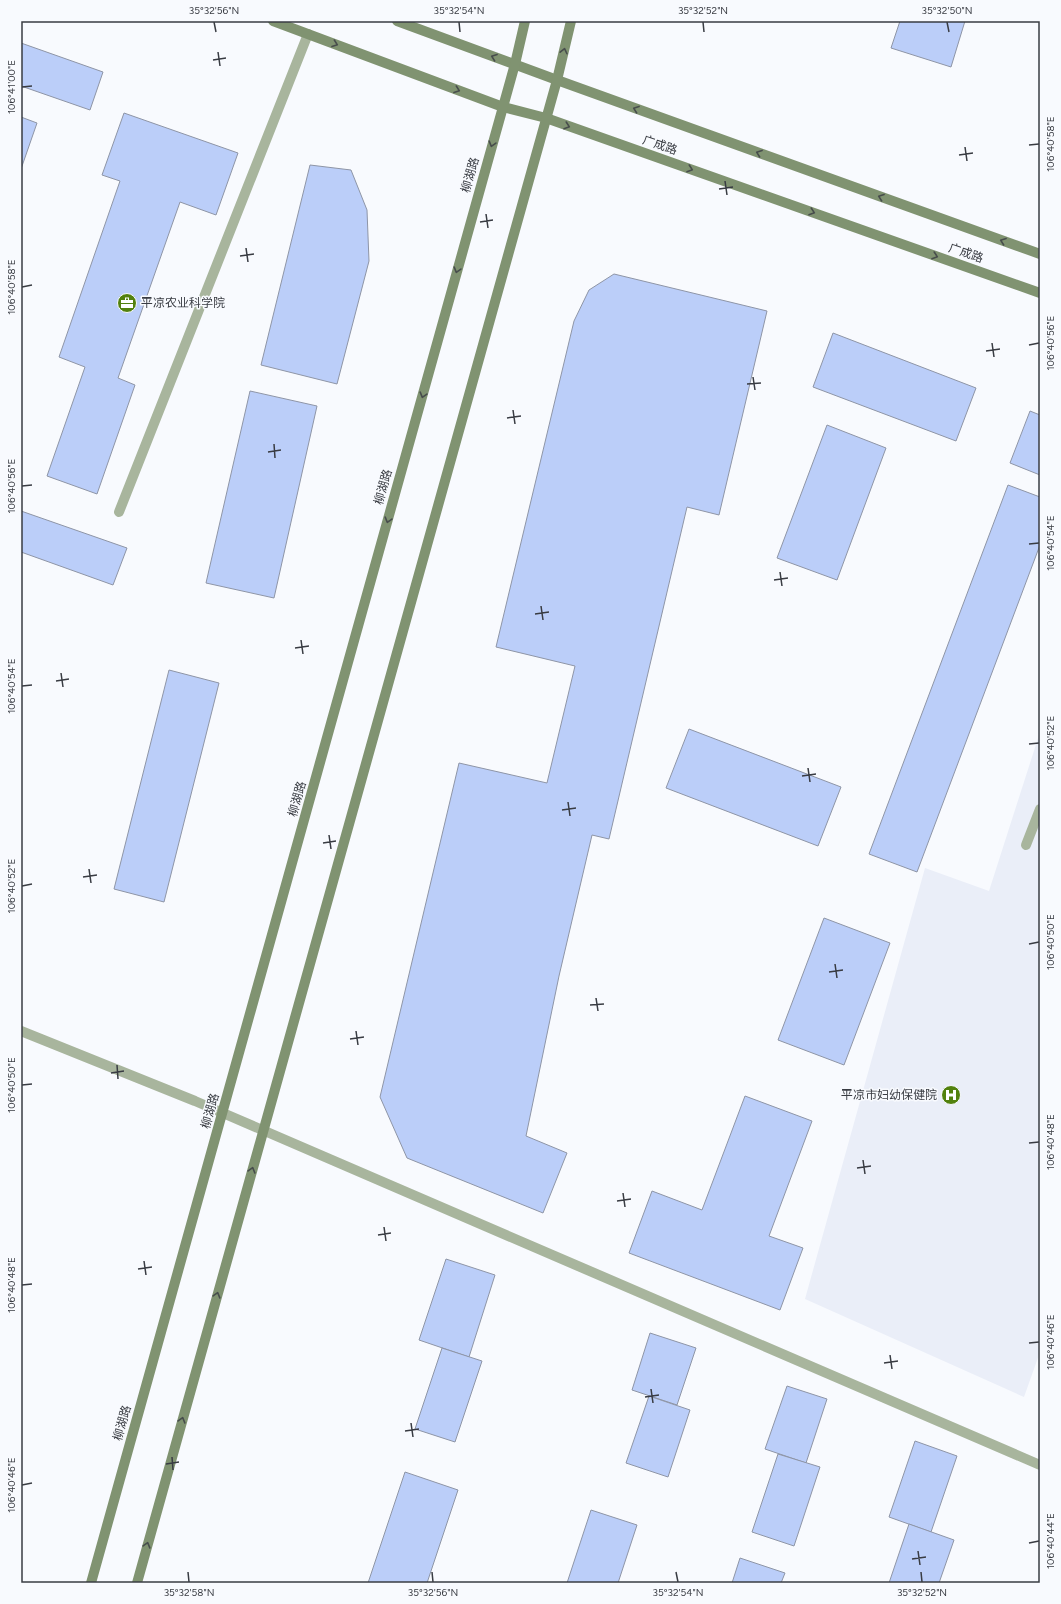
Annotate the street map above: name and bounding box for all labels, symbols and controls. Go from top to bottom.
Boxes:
text: 35°32'56"N [189,4,239,17]
text: 35°32'54"N [434,4,484,17]
text: 35°32'52"N [678,4,728,17]
text: 35°32'50"N [921,4,973,17]
one-way arrow [332,40,339,48]
one-way arrow [559,47,567,54]
one-way arrow [490,53,497,61]
text: 106°41'00"E [5,60,18,114]
one-way arrow [454,85,461,93]
one-way arrow [633,105,640,113]
text: 106°40'58"E [1044,116,1057,172]
one-way arrow [563,121,570,130]
street label: 广成路 [641,133,679,157]
one-way arrow [488,141,497,148]
one-way arrow [755,149,762,157]
street label: 柳湖路 [458,156,482,194]
one-way arrow [686,164,693,173]
one-way arrow [878,193,885,201]
one-way arrow [809,208,816,216]
one-way arrow [1000,237,1007,245]
street label: 广成路 [947,241,985,265]
one-way arrow [931,251,938,259]
text: 106°40'58"E [5,259,18,315]
one-way arrow [454,266,462,273]
office icon: 平凉农业科学院 [116,292,138,314]
place label: 平凉农业科学院 [141,296,225,310]
text: 106°40'56"E [1044,315,1057,371]
one-way arrow [419,392,427,398]
text: 106°40'56"E [5,458,18,514]
street label: 柳湖路 [371,468,395,506]
text: 106°40'54"E [1044,515,1057,571]
one-way arrow [384,516,393,523]
text: 106°40'54"E [5,658,18,714]
text: 106°40'52"E [1044,715,1057,770]
street label: 柳湖路 [285,780,309,818]
text: 106°40'52"E [5,858,18,913]
text: 106°40'50"E [1044,914,1057,970]
text: 106°40'50"E [5,1057,18,1113]
hospital icon: 平凉市妇幼保健院 [940,1084,962,1106]
place label: 平凉市妇幼保健院 [841,1088,937,1102]
street label: 柳湖路 [198,1092,222,1130]
text: 106°40'48"E [1044,1114,1057,1170]
one-way arrow [247,1167,256,1174]
text: 106°40'48"E [5,1257,18,1313]
one-way arrow [212,1292,221,1299]
text: 106°40'46"E [1044,1314,1057,1370]
street label: 柳湖路 [110,1404,134,1442]
one-way arrow [178,1417,186,1423]
text: 106°40'46"E [5,1457,18,1513]
text: 106°40'44"E [1044,1513,1057,1569]
one-way arrow [143,1542,151,1549]
text: 35°32'58"N [164,1586,214,1599]
text: 35°32'56"N [408,1586,458,1599]
text: 35°32'54"N [653,1586,703,1599]
text: 35°32'52"N [897,1586,947,1599]

